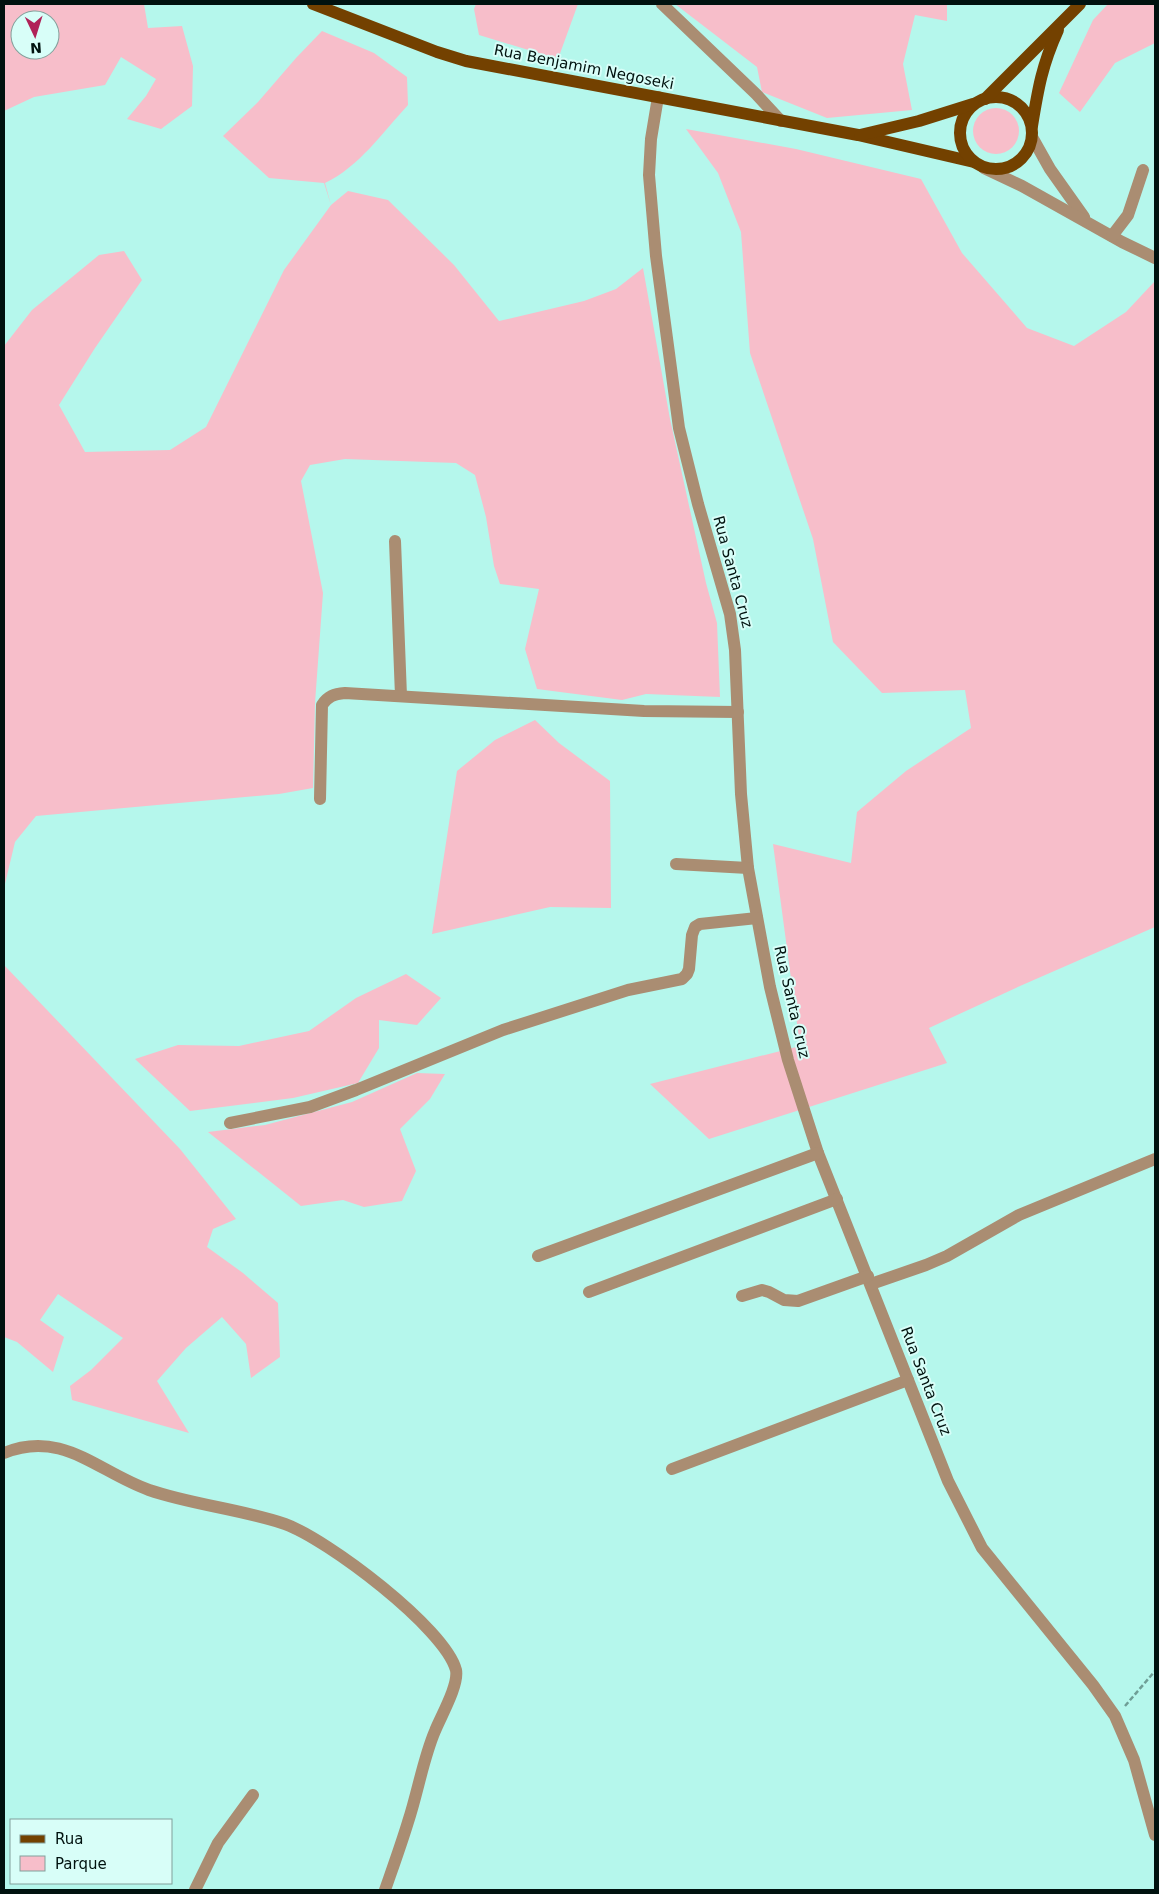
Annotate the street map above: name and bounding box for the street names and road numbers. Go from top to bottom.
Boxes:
street label: Rua Benjamim Negoseki [493,41,675,93]
street label: Rua Santa Cruz [709,514,757,630]
street label: Rua Santa Cruz [770,944,814,1060]
street label: Rua Santa Cruz [897,1324,955,1438]

